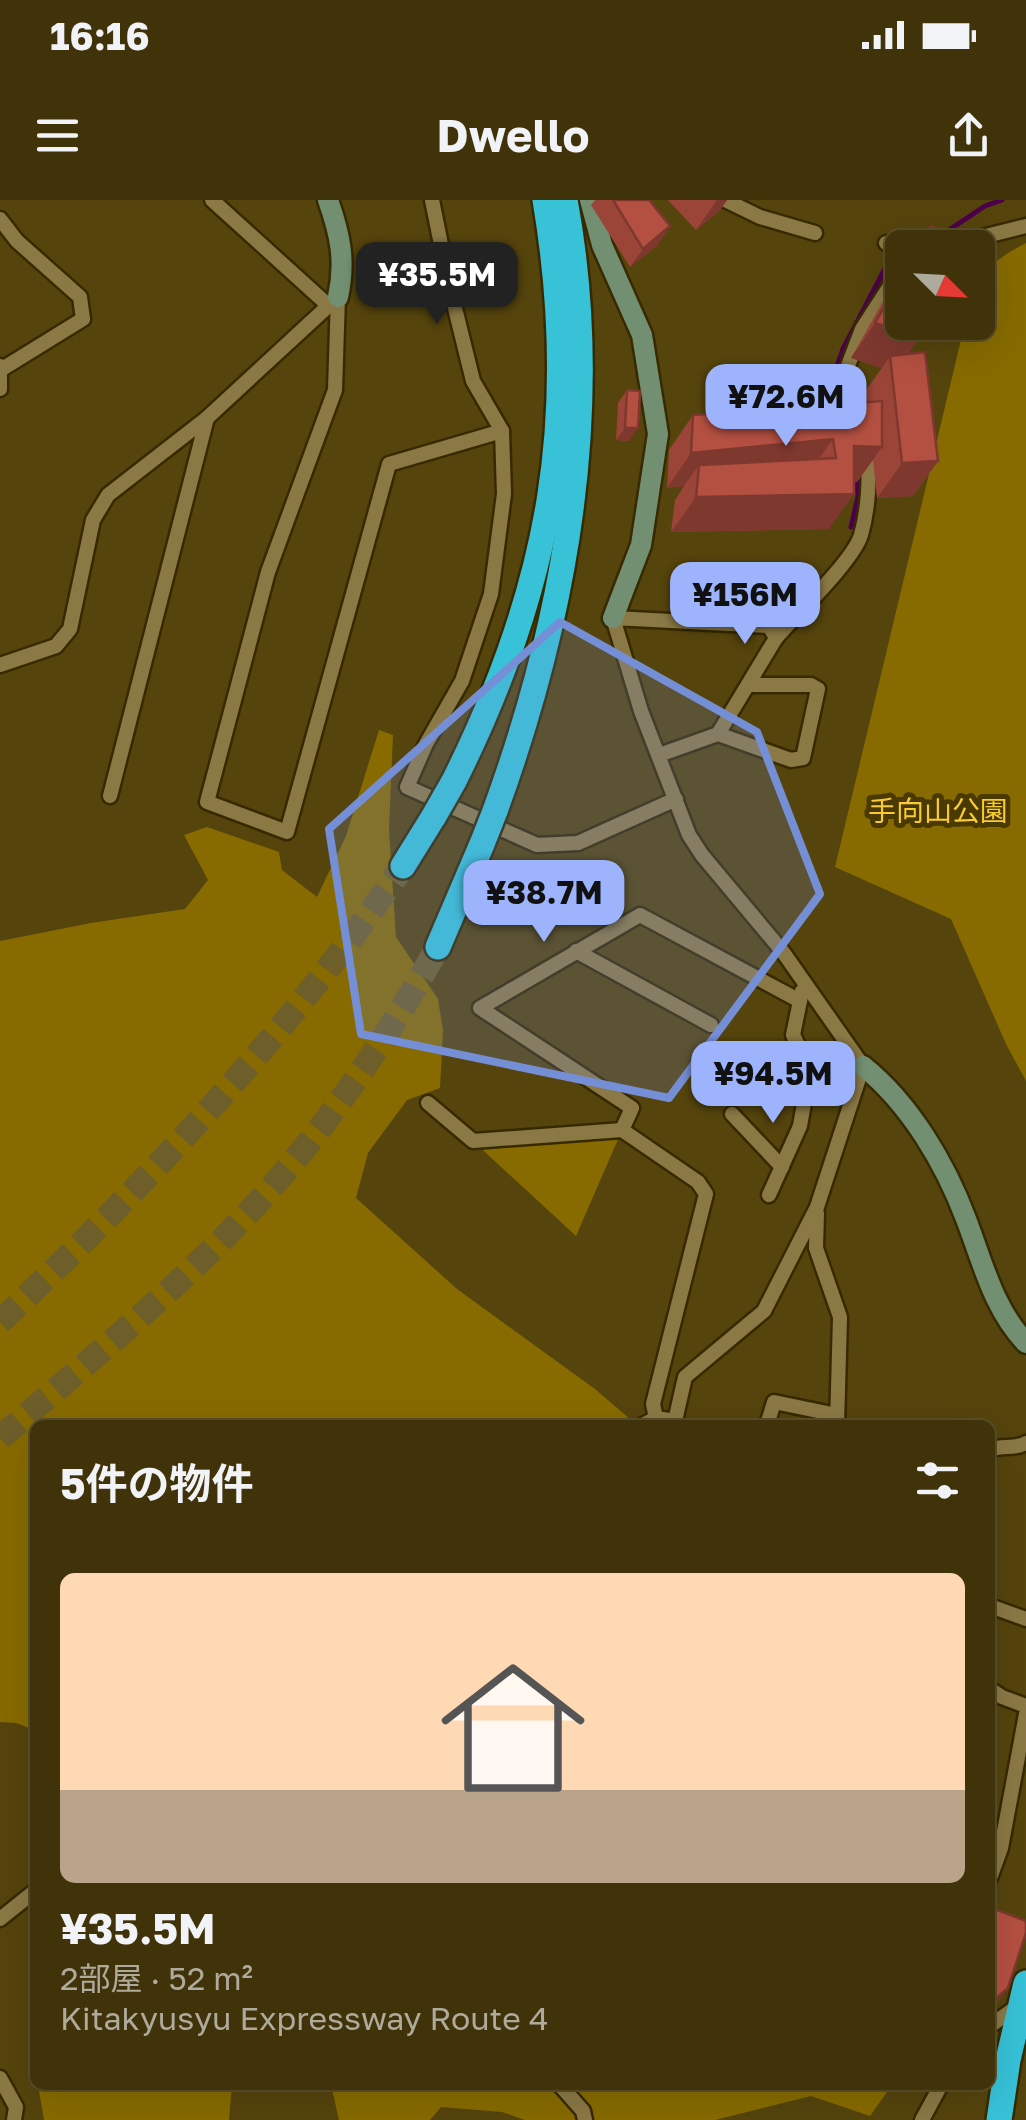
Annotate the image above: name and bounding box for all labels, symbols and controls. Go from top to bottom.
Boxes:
text: 16:16 [50,13,150,58]
icon: menu [30,108,85,163]
text: Dwello [437,108,589,162]
icon: share [941,108,996,163]
north arrow [885,230,995,340]
map controls [885,230,995,340]
pin: ¥35.5M [356,242,518,327]
text: ¥35.5M [378,255,496,293]
pin: ¥72.6M [705,364,867,449]
text: ¥72.6M [727,377,845,415]
pin: ¥156M [675,562,815,647]
text: ¥156M [692,575,798,613]
park label: 手向山公園 [868,794,1008,827]
pin: ¥38.7M [463,860,625,945]
text: ¥38.7M [485,873,603,911]
pin: ¥94.5M [692,1041,854,1126]
text: ¥94.5M [713,1054,833,1092]
icon: filters [910,1453,965,1508]
text: 5件の物件 [60,1458,254,1508]
icon: home [423,1638,603,1818]
text: ¥35.5M [60,1903,215,1953]
text: 2部屋 · 52 m² [60,1959,253,1997]
text: Kitakyusyu Expressway Route 4 [60,1999,548,2037]

